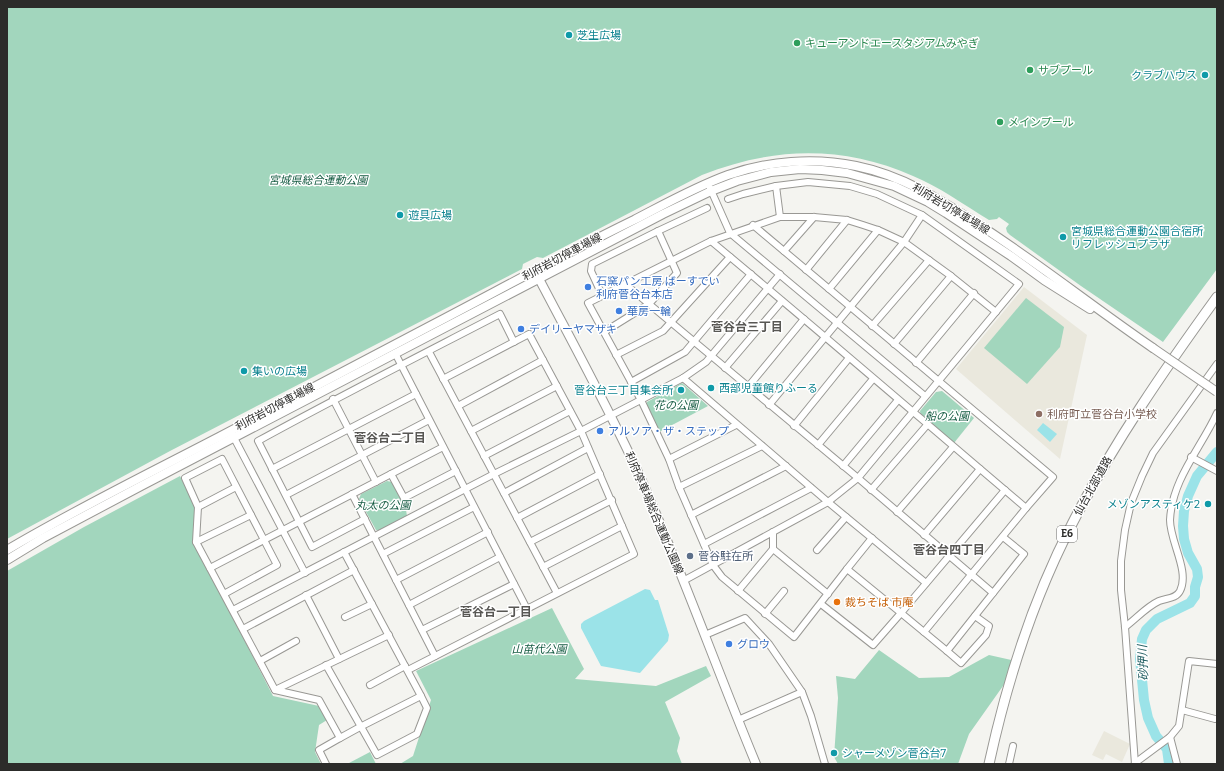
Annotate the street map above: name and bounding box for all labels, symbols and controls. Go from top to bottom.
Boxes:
place label: 芝生広場 [577,29,621,42]
marker: 芝生広場 [564,30,574,40]
place label: キューアンドエースタジアムみやぎ [805,37,979,50]
marker: キューアンドエースタジアムみやぎ [792,38,802,48]
place label: サブプール [1038,64,1093,77]
marker: サブプール [1025,65,1035,75]
place label: クラブハウス [1131,69,1197,82]
marker: クラブハウス [1200,70,1210,80]
place label: メインプール [1008,116,1074,129]
marker: メインプール [995,117,1005,127]
park label: 宮城県総合運動公園 [269,174,369,187]
street label: 利府岩切停車場線 [910,181,992,237]
place label: 遊具広場 [408,209,452,222]
marker: 遊具広場 [395,210,405,220]
place label: 宮城県総合運動公園合宿所 リフレッシュプラザ [1071,225,1204,251]
street label: 利府岩切停車場線 [520,231,604,283]
marker: 宮城県総合運動公園合宿所 リフレッシュプラザ [1058,232,1068,242]
place label: 石窯パン工房 ばーすでい 利府菅谷台本店 [596,275,720,301]
marker: 石窯パン工房 ばーすでい 利府菅谷台本店 [583,282,593,292]
place label: 華房一輪 [627,305,671,318]
marker: 華房一輪 [614,306,624,316]
district label: 菅谷台三丁目 [711,320,783,334]
place label: デイリーヤマザキ [529,323,617,336]
marker: デイリーヤマザキ [516,324,526,334]
place label: 集いの広場 [252,365,307,378]
marker: 集いの広場 [239,366,249,376]
street label: 利府岩切停車場線 [233,381,317,433]
place label: 西部児童館りふーる [719,382,818,395]
marker: 西部児童館りふーる [706,383,716,393]
place label: 菅谷台三丁目集会所 [574,384,674,397]
marker: 菅谷台三丁目集会所 [676,385,686,395]
park label: 花の公園 [654,399,700,412]
place label: 利府町立菅谷台小学校 [1047,408,1157,421]
marker: 利府町立菅谷台小学校 [1034,409,1044,419]
park label: 船の公園 [925,410,971,423]
place label: アルソア・ザ・ステップ [608,425,729,438]
marker: アルソア・ザ・ステップ [595,426,605,436]
district label: 菅谷台二丁目 [354,431,426,445]
street label: 利府停車場総合運動公園線 [622,450,686,576]
street label: 仙台北部道路 [1071,454,1115,518]
place label: メゾンアスティケ2 [1107,498,1200,511]
park label: 丸太の公園 [356,499,412,512]
marker: メゾンアスティケ2 [1203,499,1213,509]
road number: E6 [1057,526,1077,542]
district label: 菅谷台四丁目 [913,543,985,557]
place label: 菅谷駐在所 [698,550,754,563]
marker: 菅谷駐在所 [685,551,695,561]
place label: 裁ちそば 市庵 [845,596,913,609]
marker: 裁ちそば 市庵 [832,597,842,607]
district label: 菅谷台一丁目 [460,605,532,619]
place label: グロウ [737,638,770,651]
marker: グロウ [724,639,734,649]
park label: 山苗代公園 [512,643,568,656]
water label: 砂押川 [1135,643,1151,681]
place label: シャーメゾン菅谷台7 [842,747,947,760]
marker: シャーメゾン菅谷台7 [829,748,839,758]

